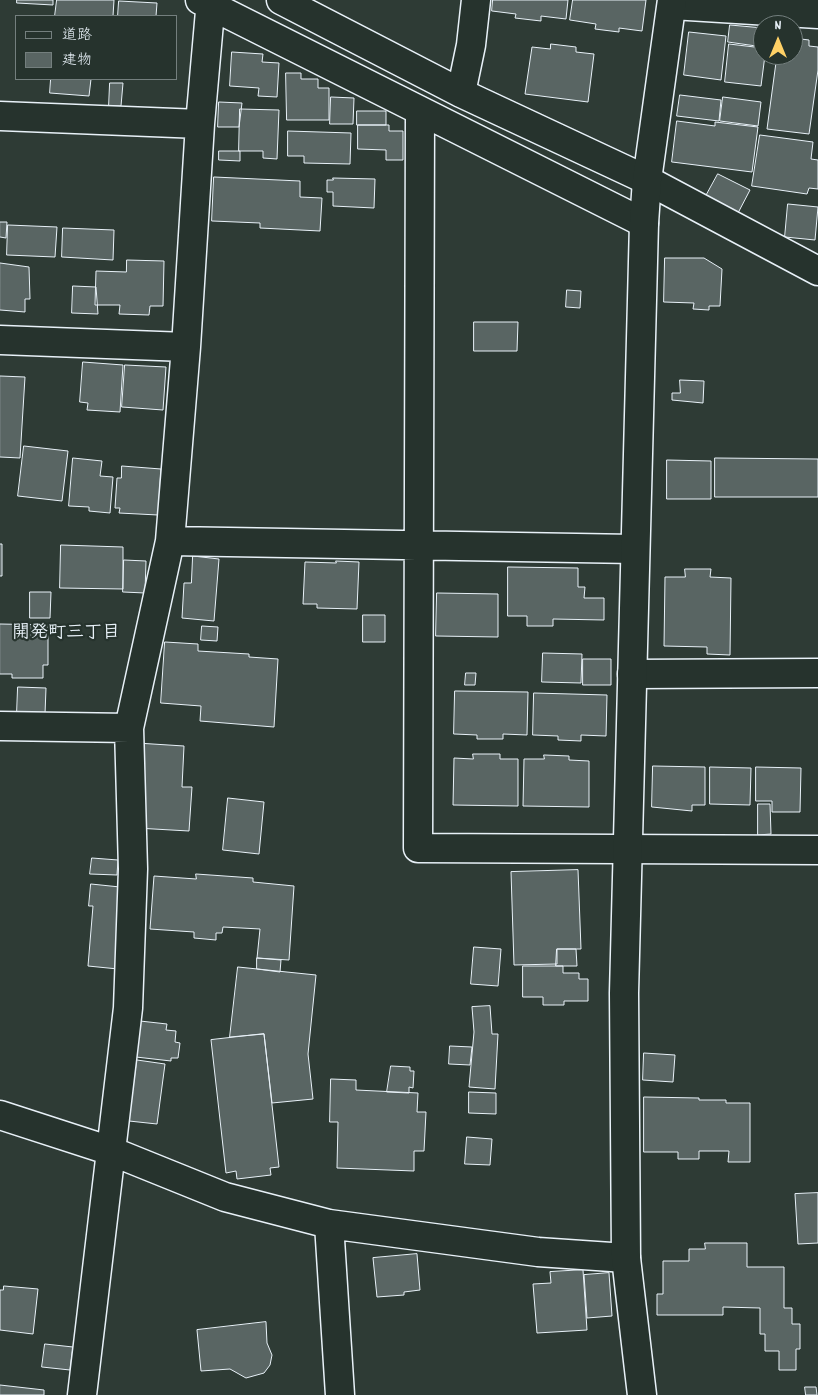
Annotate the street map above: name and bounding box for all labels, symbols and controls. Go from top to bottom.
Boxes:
legend [15,15,178,80]
north arrow [753,15,803,65]
text: N [775,16,781,36]
text: 道路 [62,25,92,47]
text: 建物 [62,50,92,72]
district label: 開発町三丁目 [12,624,120,646]

